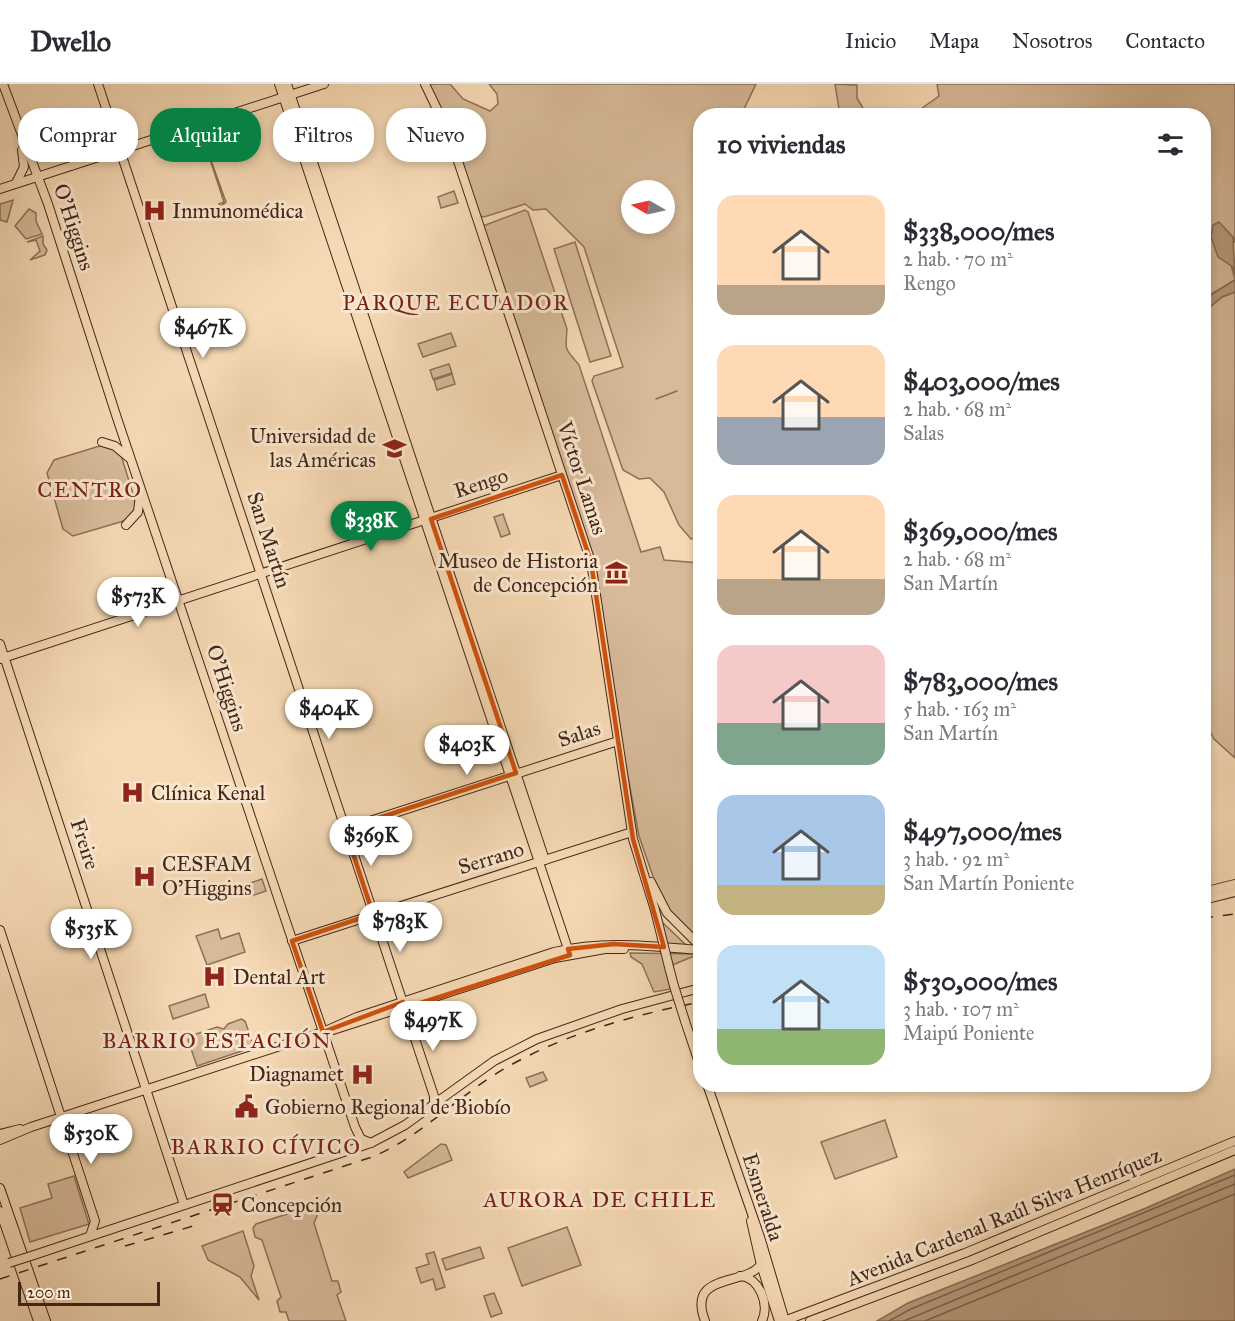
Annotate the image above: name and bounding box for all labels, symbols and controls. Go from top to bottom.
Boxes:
text: Dwello [30,24,111,59]
text: Inicio [845,28,896,54]
text: Mapa [929,28,979,54]
text: Nosotros [1012,28,1092,54]
text: Contacto [1125,28,1205,54]
chip: Comprar [18,108,138,162]
chip: Alquilar [150,108,261,162]
chip: Filtros [273,108,374,162]
chip: Nuevo [386,108,486,162]
text: 10 viviendas [717,128,845,160]
icon: filters [1154,128,1187,161]
street label: O'Higgins [48,180,100,274]
north arrow [621,180,675,234]
map controls [621,180,675,234]
hospital icon: Inmunomédica [141,198,167,224]
place label: Inmunomédica [172,198,304,224]
text: $338,000/mes [903,215,1054,247]
icon: home [765,219,837,291]
text: 2 hab. · 70 m² [903,247,1013,271]
text: Rengo [903,271,956,295]
district label: PARQUE ECUADOR [342,289,570,316]
pin: $467K [161,308,245,359]
text: $467K [174,315,232,339]
text: $403,000/mes [903,365,1060,397]
icon: home [765,369,837,441]
text: 2 hab. · 68 m² [903,397,1011,421]
street label: Víctor Lamas [551,417,613,538]
text: Salas [903,421,944,445]
place label: Universidad de las Américas [249,423,376,473]
school or university icon: Universidad de las Américas [381,435,407,461]
street label: Rengo [451,462,512,504]
district label: CENTRO [37,476,143,503]
street label: San Martín [241,489,297,591]
pin: $338K [329,501,413,552]
text: $338K [345,508,397,532]
text: $369,000/mes [903,515,1057,547]
icon: home [765,519,837,591]
text: 2 hab. · 68 m² [903,547,1011,571]
place label: Museo de Historia de Concepción [438,548,598,598]
museum icon: Museo de Historia de Concepción [603,560,629,586]
text: San Martín [903,571,998,595]
pin: $573K [96,577,180,628]
text: $573K [111,584,165,608]
street label: O'Higgins [201,641,253,735]
text: $783,000/mes [903,665,1058,697]
icon: home [765,669,837,741]
pin: $404K [287,689,371,740]
text: $404K [299,696,359,720]
text: 5 hab. · 163 m² [903,697,1016,721]
street label: Salas [554,715,604,753]
text: San Martín [903,721,998,745]
pin: $403K [425,725,509,776]
text: $403K [439,732,495,756]
hospital icon: Clínica Kenal [120,780,146,806]
place label: Clínica Kenal [151,780,266,806]
street label: Freire [65,815,105,873]
text: $497,000/mes [903,815,1062,847]
pin: $369K [329,816,413,867]
icon: home [765,819,837,891]
text: $369K [343,823,399,847]
street label: Serrano [455,836,527,880]
text: 3 hab. · 92 m² [903,847,1009,871]
place label: CESFAM O'Higgins [162,851,252,901]
hospital icon: CESFAM O'Higgins [131,863,157,889]
text: San Martín Poniente [903,871,1074,895]
pin: $783K [358,902,442,953]
pin: $535K [49,909,133,960]
text: $783K [372,909,428,933]
text: $535K [65,916,117,940]
hospital icon: Dental Art [202,964,228,990]
place label: Dental Art [233,964,326,990]
text: $530,000/mes [903,965,1057,997]
icon: home [765,969,837,1041]
text: 3 hab. · 107 m² [903,997,1019,1021]
pin: $497K [391,1001,475,1052]
text: $497K [404,1008,462,1032]
text: Maipú Poniente [903,1021,1034,1045]
district label: BARRIO ESTACIÓN [102,1027,332,1054]
place label: Diagnamet [249,1061,345,1087]
hospital icon: Diagnamet [349,1061,375,1087]
public building icon: Gobierno Regional de Biobío [234,1094,260,1120]
place label: Gobierno Regional de Biobío [265,1094,511,1120]
pin: $530K [49,1114,133,1165]
text: $530K [63,1121,119,1145]
district label: BARRIO CÍVICO [170,1133,362,1160]
street label: Avenida Cardenal Raúl Silva Henríquez [842,1142,1165,1292]
street label: Esmeralda [737,1150,789,1244]
district label: AURORA DE CHILE [482,1186,717,1213]
station icon: Concepción [210,1192,236,1218]
place label: Concepción [241,1192,342,1218]
scale bar [18,1279,160,1306]
text: 200 m [27,1283,70,1302]

